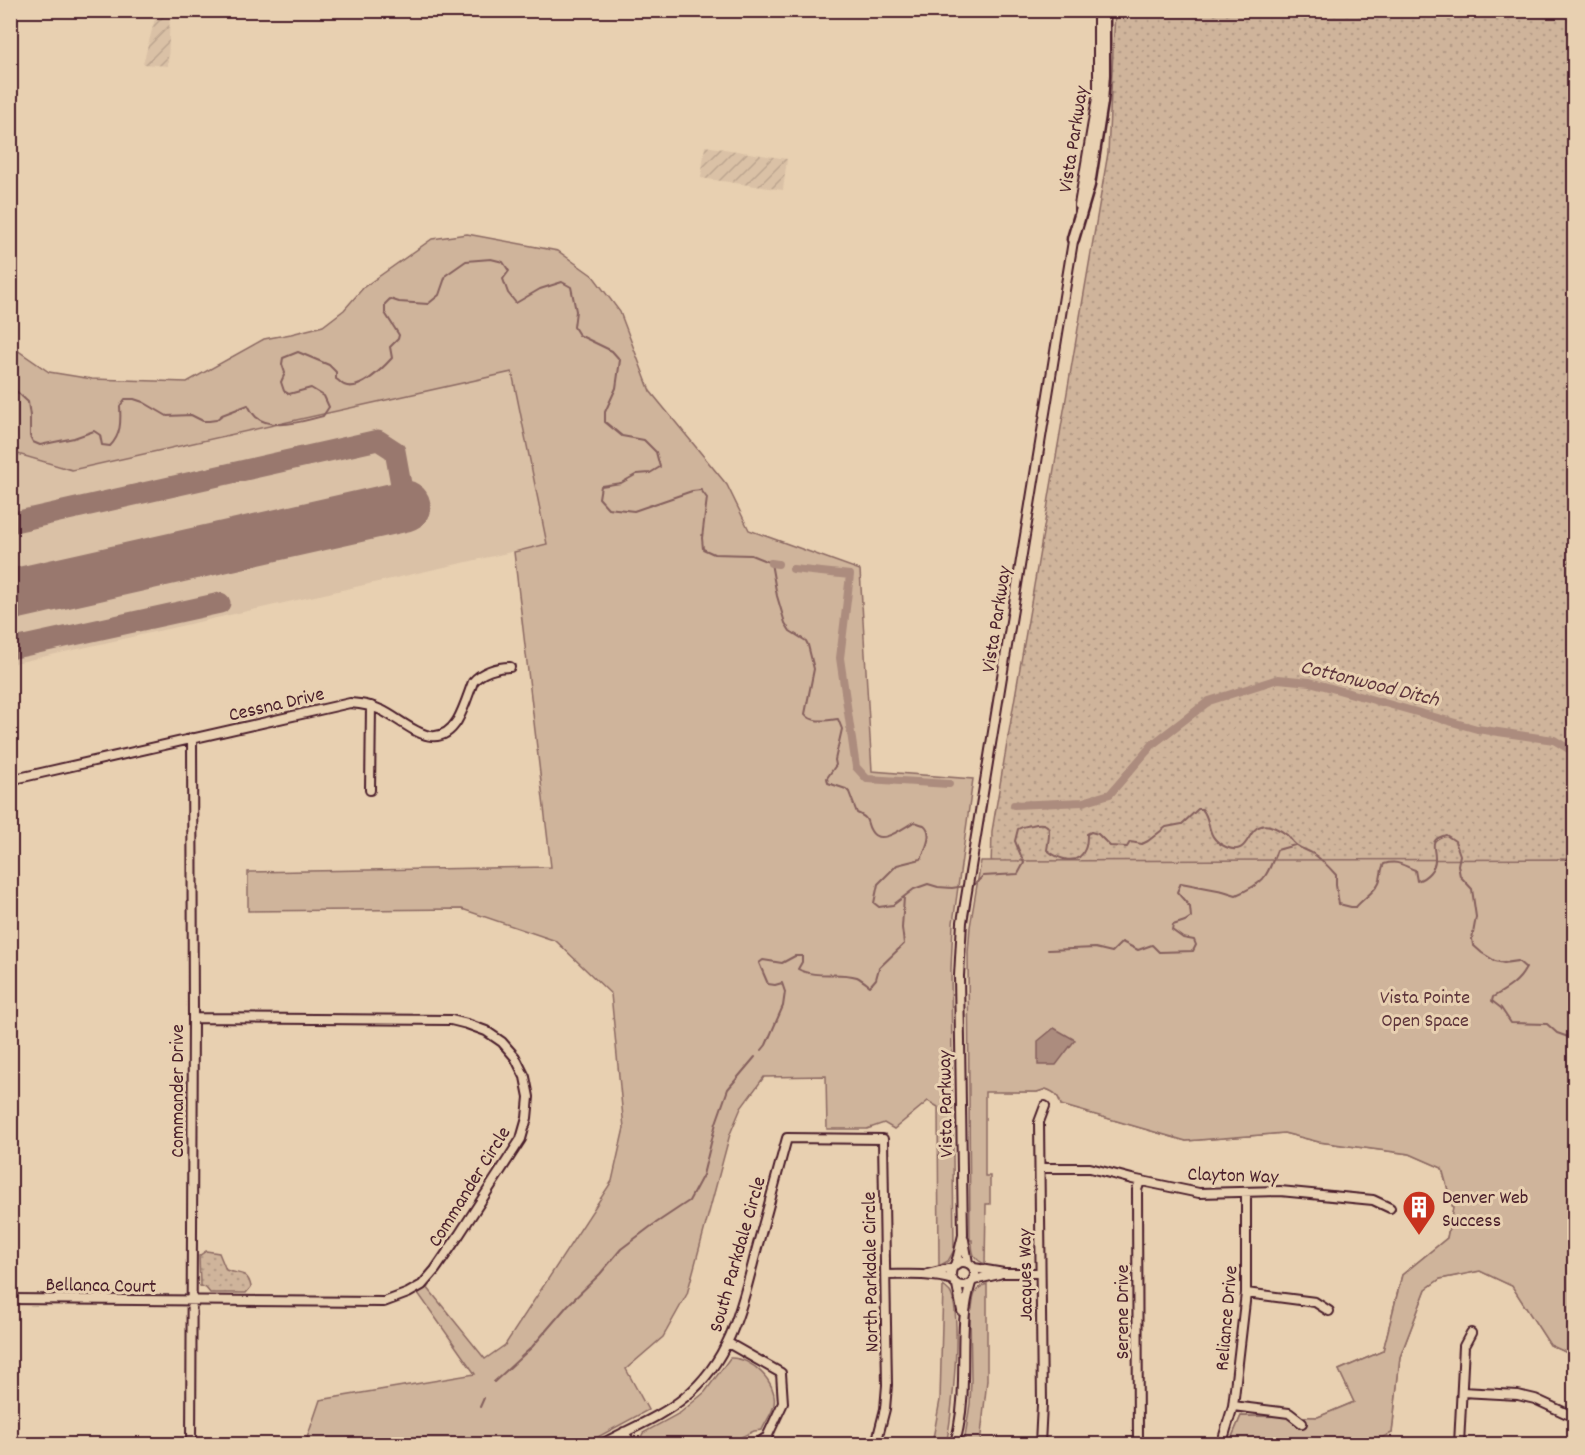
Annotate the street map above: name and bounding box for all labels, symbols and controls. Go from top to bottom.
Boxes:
street label: Vista Parkway [1053,83,1097,195]
street label: Vista Parkway [976,563,1020,675]
water label: Cottonwood Ditch [1297,653,1443,717]
street label: Cessna Drive [226,681,327,731]
park label: Vista Pointe Open Space [1380,985,1470,1036]
street label: Commander Drive [165,1024,193,1158]
street label: Vista Parkway [932,1049,962,1158]
street label: Commander Circle [422,1122,519,1253]
street label: Clayton Way [1187,1161,1280,1193]
street label: South Parkdale Circle [703,1173,775,1336]
place label: Denver Web Success [1442,1185,1528,1236]
building icon: Denver Web Success [1401,1189,1437,1236]
street label: North Parkdale Circle [857,1191,887,1353]
street label: Jacques Way [1012,1227,1042,1322]
street label: Serene Drive [1110,1264,1138,1360]
street label: Reliance Drive [1209,1264,1247,1372]
street label: Bellanca Court [45,1272,156,1302]

